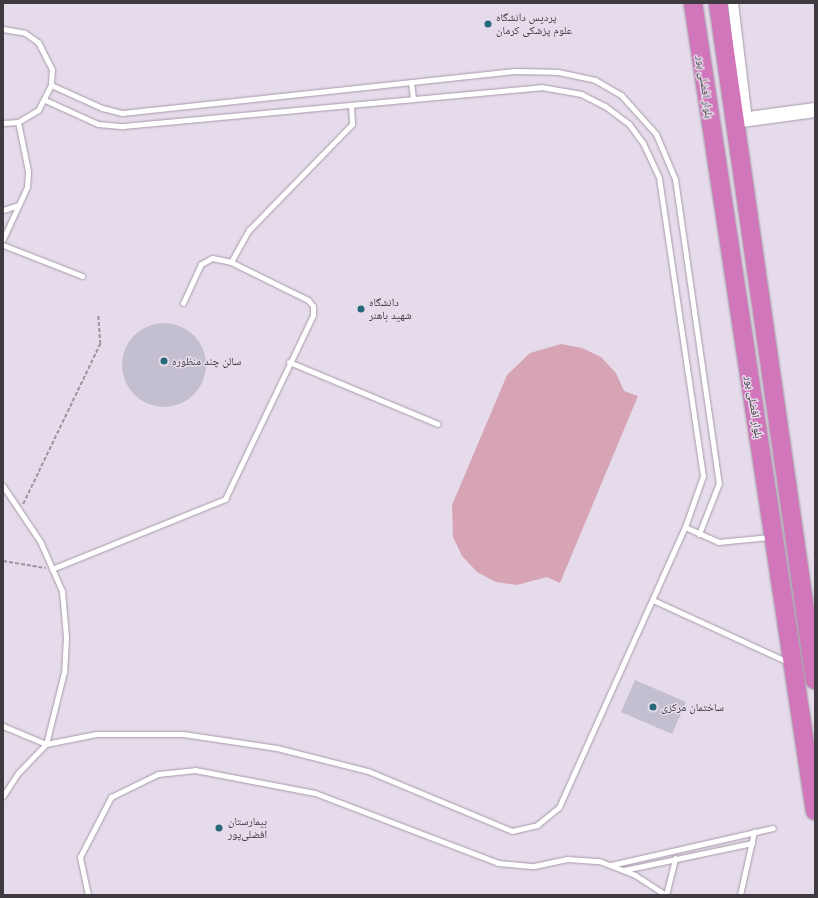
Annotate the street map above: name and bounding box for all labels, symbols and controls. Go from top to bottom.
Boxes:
place label: پردیس دانشگاه علوم پزشکی کرمان [496,11,572,37]
marker: پردیس دانشگاه علوم پزشکی کرمان [483,19,493,29]
street label: بلوار افضلی پور [694,55,716,119]
place label: دانشگاه شهید باهنر [369,296,412,322]
marker: دانشگاه شهید باهنر [356,304,366,314]
place label: سالن چند منظوره [172,354,241,368]
marker: سالن چند منظوره [159,356,169,366]
street label: بلوار افضلی پور [743,375,765,439]
place label: ساختمان مرکزی [661,700,724,714]
marker: ساختمان مرکزی [648,702,658,712]
place label: بیمارستان افضلی‌پور [228,815,267,841]
marker: بیمارستان افضلی‌پور [213,822,225,834]

